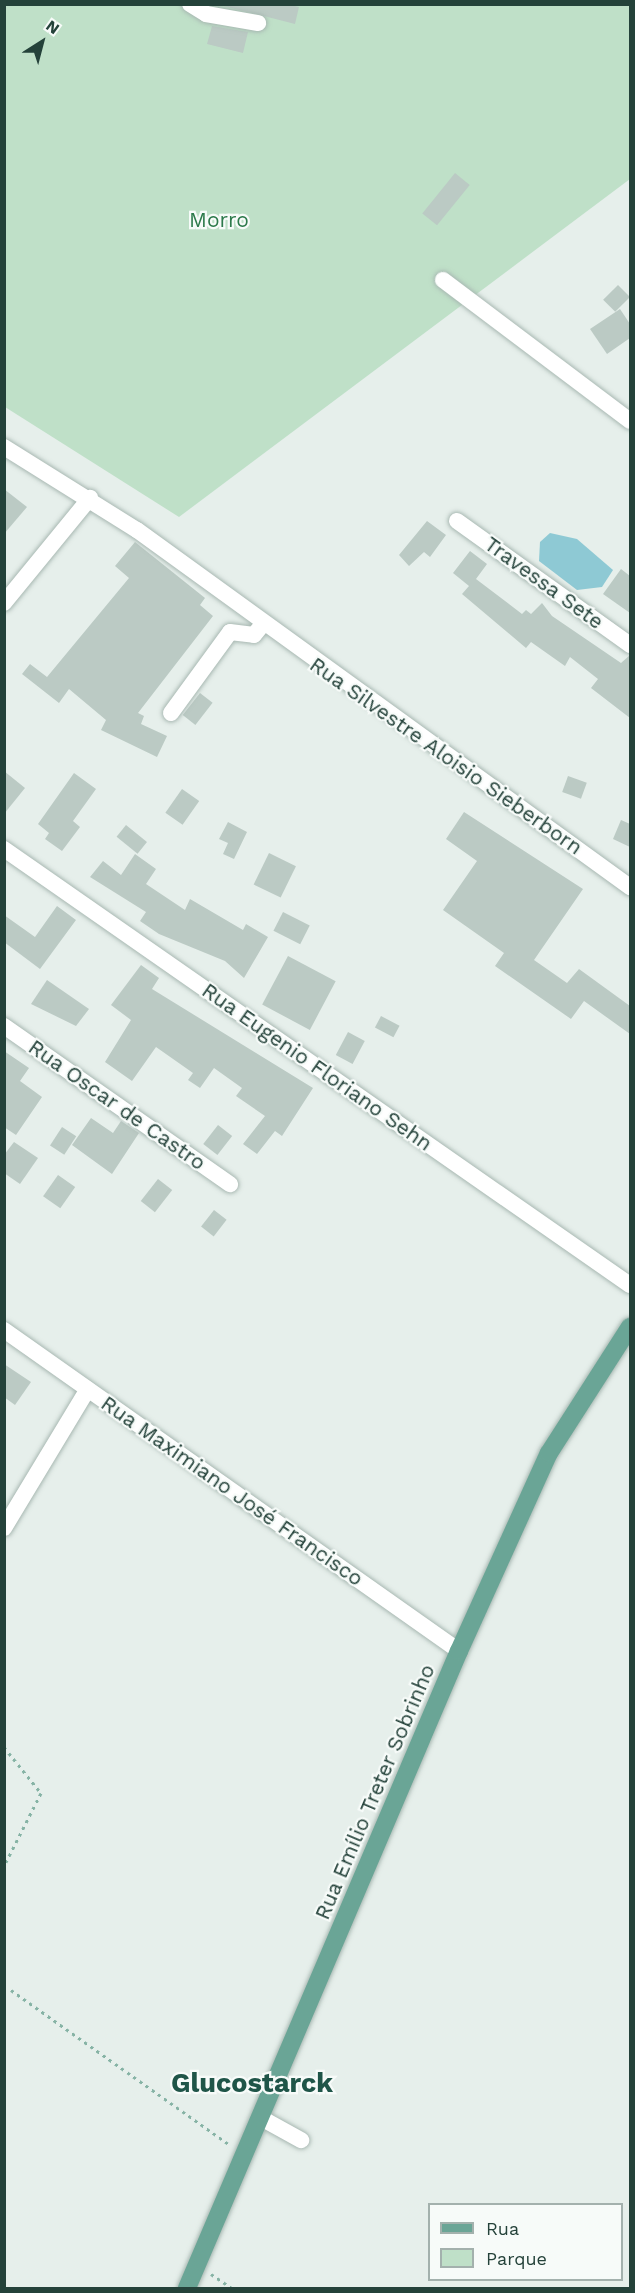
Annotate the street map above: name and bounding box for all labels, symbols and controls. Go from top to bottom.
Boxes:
north arrow [12,12,72,72]
text: N [42,16,63,38]
park label: Morro [189,207,249,233]
street label: Travessa Sete [479,531,609,635]
street label: Rua Silvestre Aloisio Sieberborn [304,652,588,860]
street label: Rua Eugenio Floriano Sehn [197,978,437,1156]
street label: Rua Oscar de Castro [23,1034,211,1176]
street label: Rua Maximiano José Francisco [96,1390,368,1592]
street label: Rua Emílio Treter Sobrinho [309,1660,441,1924]
district label: Glucostarck [171,2068,333,2100]
legend [428,2203,623,2281]
text: Rua [486,2218,519,2239]
text: Parque [486,2248,547,2269]

